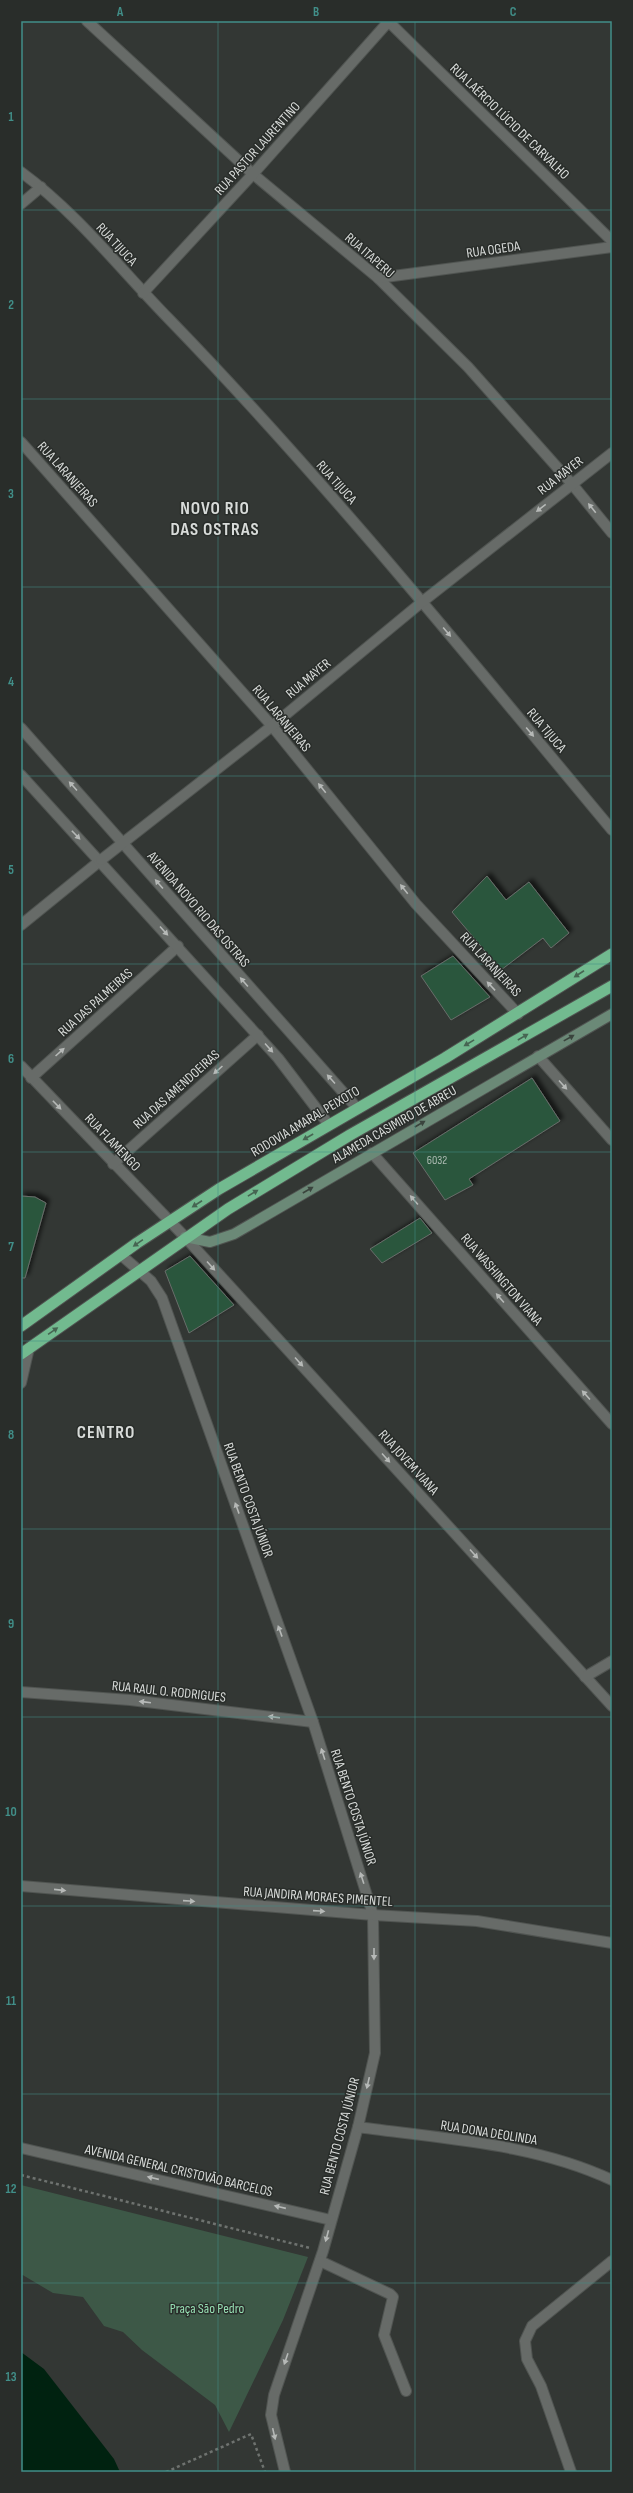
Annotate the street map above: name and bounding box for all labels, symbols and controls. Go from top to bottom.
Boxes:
text: A [116,4,124,20]
text: B [313,4,319,20]
text: C [510,4,517,20]
street label: RUA LAÉRCIO LÚCIO DE CARVALHO [446,60,573,183]
street label: RUA PASTOR LAURENTINO [211,98,304,199]
text: 1 [8,109,14,125]
street label: RUA TIJUCA [92,219,141,270]
street label: RUA ITAPERU [341,229,398,282]
street label: RUA OGEDA [465,237,522,262]
text: 2 [8,297,14,313]
street label: RUA LARANJEIRAS [34,438,101,511]
street label: RUA MAYER [534,452,587,498]
street label: RUA TIJUCA [313,457,361,508]
text: 3 [8,486,14,502]
district label: NOVO RIO DAS OSTRAS [170,498,260,540]
one-way arrow [536,503,547,512]
one-way arrow [588,503,596,514]
one-way arrow [443,627,452,637]
street label: RUA MAYER [282,654,335,702]
text: 4 [8,674,14,690]
street label: RUA LARANJEIRAS [249,681,314,755]
street label: RUA TIJUCA [523,705,571,757]
one-way arrow [526,726,535,737]
one-way arrow [69,782,78,791]
one-way arrow [318,783,327,794]
one-way arrow [71,830,81,840]
street label: AVENIDA NOVO RIO DAS OSTRAS [143,847,254,971]
text: 5 [8,862,14,878]
one-way arrow [154,879,164,889]
one-way arrow [400,884,408,895]
one-way arrow [159,926,168,935]
street label: RUA LARANJEIRAS [456,929,525,1000]
street label: RUA DAS PALMEIRAS [55,964,136,1040]
one-way arrow [573,971,585,978]
one-way arrow [240,977,249,987]
one-way arrow [486,981,496,991]
one-way arrow [517,1033,529,1040]
one-way arrow [563,1035,575,1042]
one-way arrow [463,1040,475,1047]
one-way arrow [265,1043,274,1053]
street label: RUA DAS AMENDOEIRAS [130,1046,223,1133]
one-way arrow [56,1048,65,1057]
text: 6 [8,1051,14,1067]
one-way arrow [213,1065,223,1075]
one-way arrow [327,1073,336,1084]
one-way arrow [559,1080,568,1090]
street label: RODOVIA AMARAL PEIXOTO [248,1082,363,1161]
street label: ALAMEDA CASIMIRO DE ABREU [328,1082,460,1168]
one-way arrow [52,1100,62,1110]
street label: RUA FLAMENGO [81,1110,144,1175]
one-way arrow [414,1121,426,1128]
one-way arrow [302,1134,314,1141]
house number: 6032 [427,1153,447,1168]
one-way arrow [302,1187,314,1194]
one-way arrow [247,1190,259,1197]
one-way arrow [409,1195,418,1205]
one-way arrow [192,1200,202,1208]
street label: RUA WASHINGTON VIANA [457,1230,547,1329]
text: 7 [8,1239,14,1255]
one-way arrow [133,1239,143,1247]
one-way arrow [207,1261,216,1271]
one-way arrow [495,1292,504,1303]
one-way arrow [48,1327,58,1335]
one-way arrow [294,1357,304,1367]
one-way arrow [582,1390,591,1399]
district label: CENTRO [77,1422,135,1443]
street label: RUA JOVEM VIANA [375,1426,443,1499]
text: 8 [8,1427,14,1443]
street label: RUA BENTO COSTA JÚNIOR [220,1440,277,1560]
one-way arrow [382,1453,391,1463]
one-way arrow [233,1502,239,1514]
one-way arrow [469,1550,478,1559]
text: 9 [8,1616,14,1632]
one-way arrow [277,1624,283,1636]
street label: RUA RAUL O. RODRIGUES [111,1677,227,1706]
one-way arrow [139,1699,151,1705]
one-way arrow [268,1714,280,1721]
one-way arrow [319,1747,325,1759]
street label: RUA BENTO COSTA JÚNIOR [327,1747,380,1868]
text: 10 [5,1804,17,1820]
one-way arrow [359,1871,365,1883]
street label: RUA JANDIRA MORAES PIMENTEL [243,1883,393,1910]
one-way arrow [54,1886,66,1893]
one-way arrow [183,1897,195,1904]
one-way arrow [313,1907,325,1914]
one-way arrow [371,1948,377,1961]
text: 11 [6,1993,16,2009]
street label: RUA BENTO COSTA JÚNIOR [316,2075,363,2197]
one-way arrow [364,2077,370,2089]
street label: RUA DONA DEOLINDA [439,2116,540,2149]
street label: AVENIDA GENERAL CRISTOVÃO BARCELOS [82,2140,274,2200]
one-way arrow [147,2175,159,2181]
text: 12 [6,2181,17,2197]
one-way arrow [273,2204,286,2210]
one-way arrow [324,2230,330,2242]
park label: Praça São Pedro [170,2300,244,2317]
one-way arrow [283,2353,289,2365]
text: 13 [6,2369,17,2385]
one-way arrow [272,2427,278,2440]

